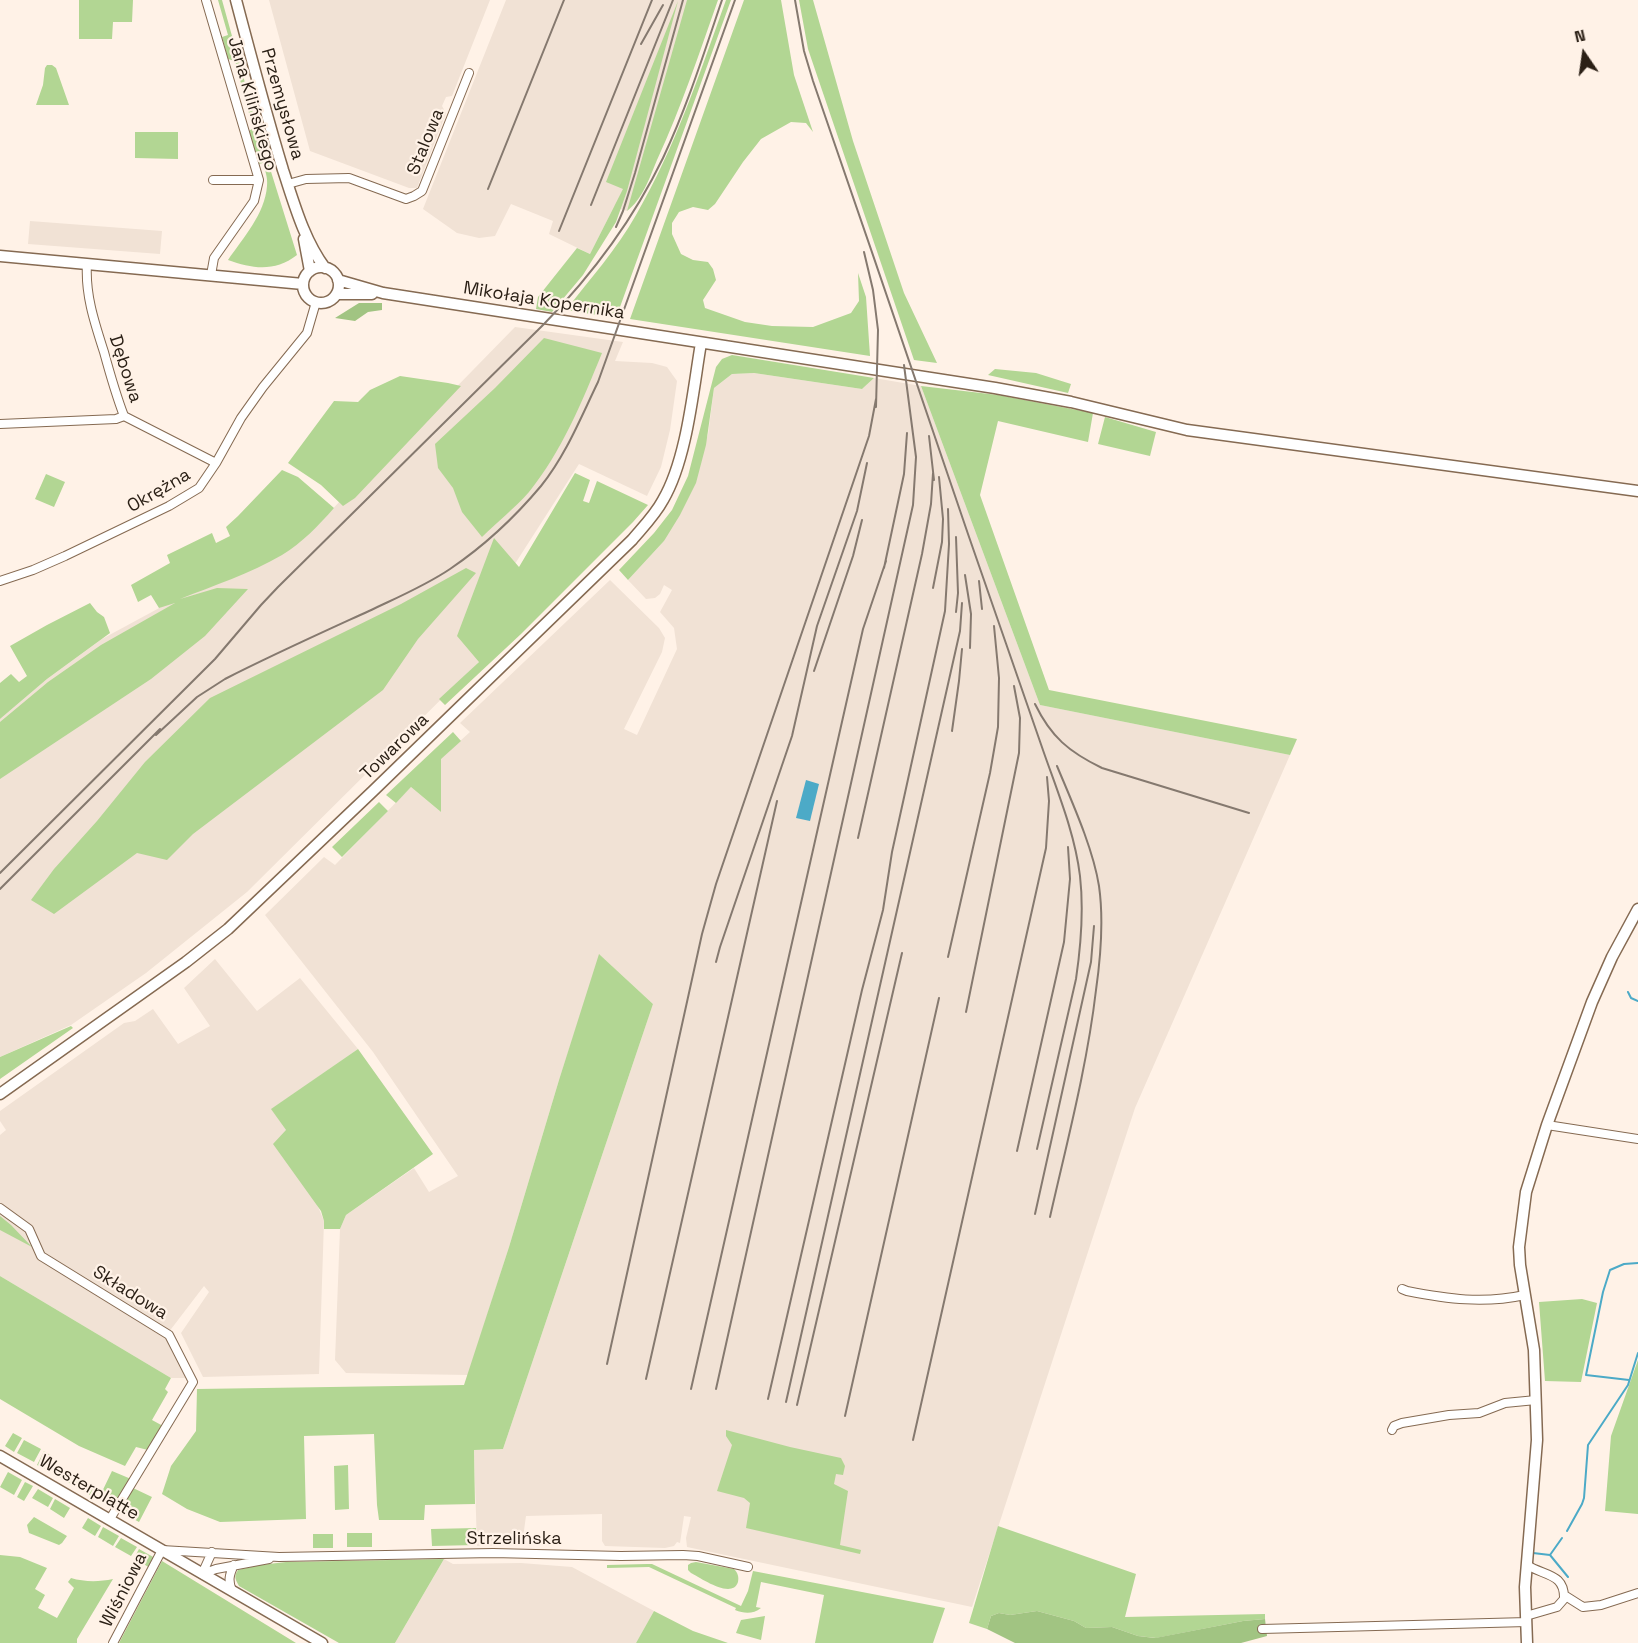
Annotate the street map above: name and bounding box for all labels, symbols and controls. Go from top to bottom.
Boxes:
north arrow [1554,24,1614,84]
text: N [1572,25,1587,47]
street label: Jana Kilińskiego [222,34,282,174]
street label: Przemysłowa [256,46,308,162]
street label: Stalowa [403,106,449,178]
street label: Mikołaja Kopernika [462,278,626,324]
street label: Dębowa [104,332,146,406]
street label: Okrężna [124,464,194,518]
street label: Towarowa [356,709,434,785]
street label: Składowa [89,1261,171,1325]
street label: Westerplatte [35,1451,143,1525]
street label: Strzelińska [467,1528,561,1550]
street label: Wiśniowa [96,1549,152,1631]

